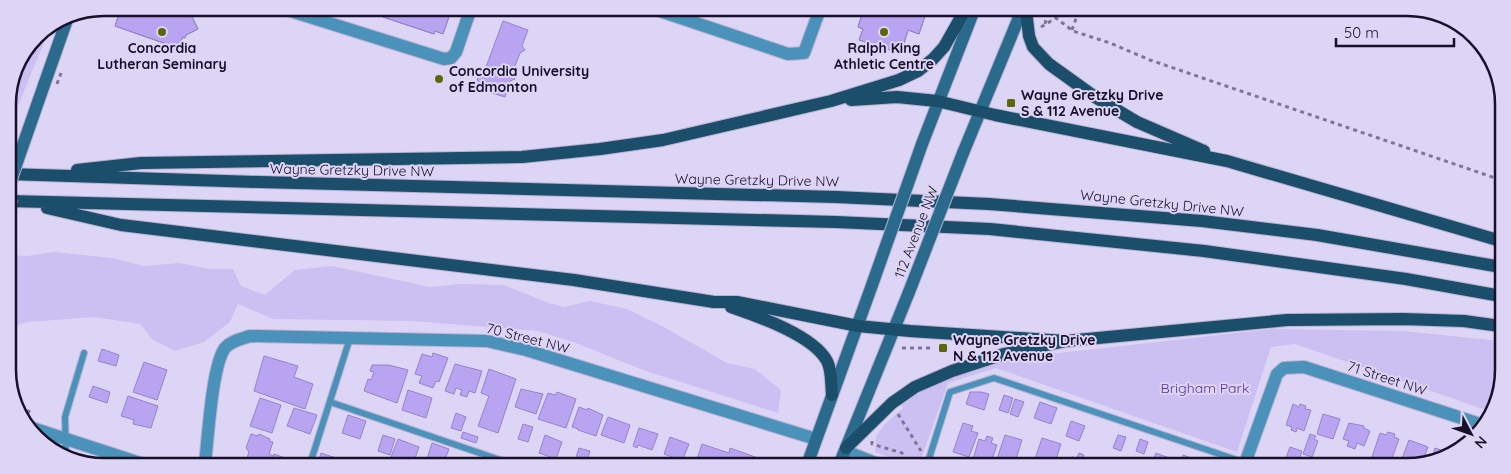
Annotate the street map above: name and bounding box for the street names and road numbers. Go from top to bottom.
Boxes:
street label: Wayne Gretzky Drive NW [270,160,435,180]
street label: Wayne Gretzky Drive NW [675,170,840,190]
street label: 112 Avenue NW [890,183,942,281]
street label: Wayne Gretzky Drive NW [1079,185,1245,221]
street label: 70 Street NW [485,319,572,357]
street label: 71 Street NW [1345,357,1430,399]

